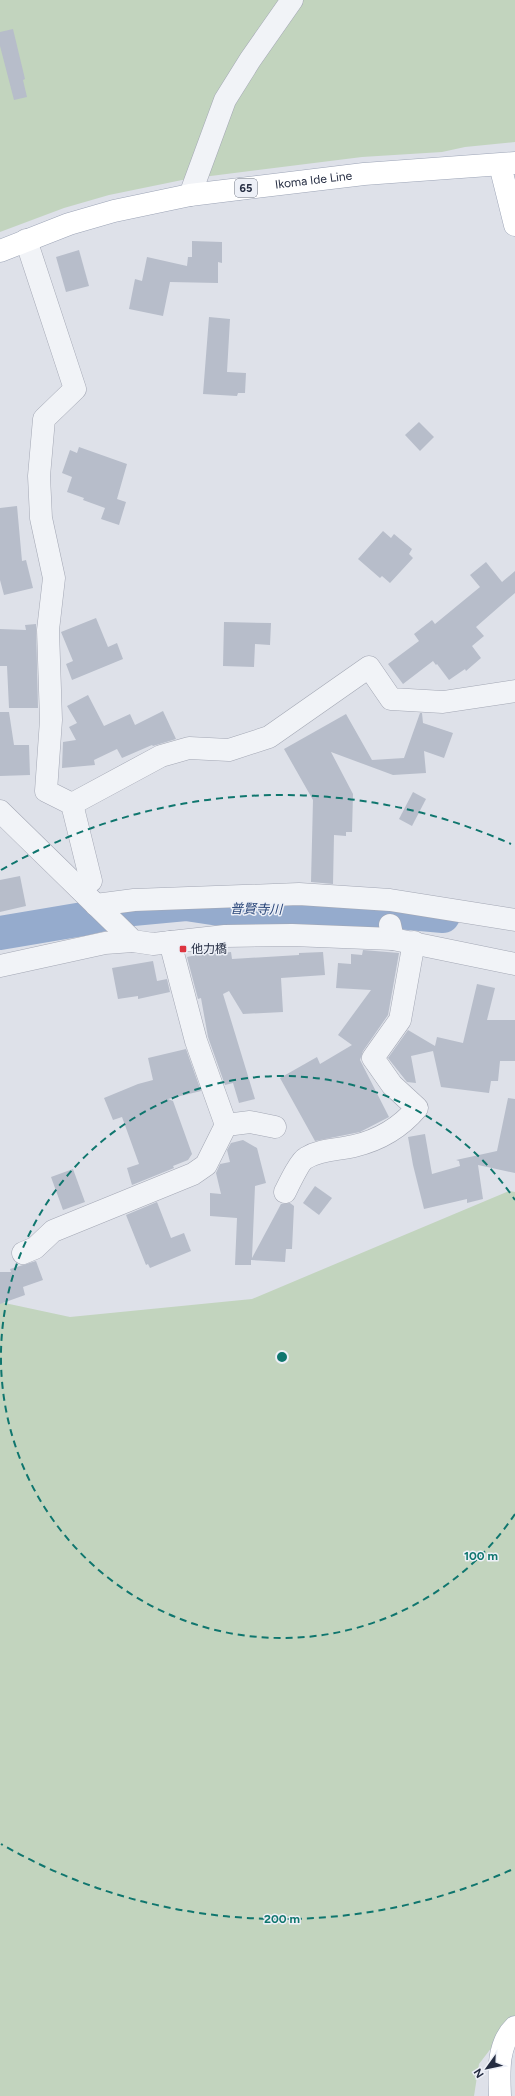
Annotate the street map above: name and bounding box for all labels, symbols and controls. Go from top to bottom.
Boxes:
street label: Ikoma Ide Line [274,168,353,192]
road number: 65 [235,179,257,197]
water label: 普賢寺川 [230,901,284,917]
place label: 他力橋 [191,942,227,956]
marker: 他力橋 [178,944,188,954]
centre of rings [275,1350,289,1364]
text: 100 m [464,1549,498,1563]
text: 200 m [264,1912,300,1926]
north arrow [467,2048,507,2088]
text: N [471,2066,487,2080]

